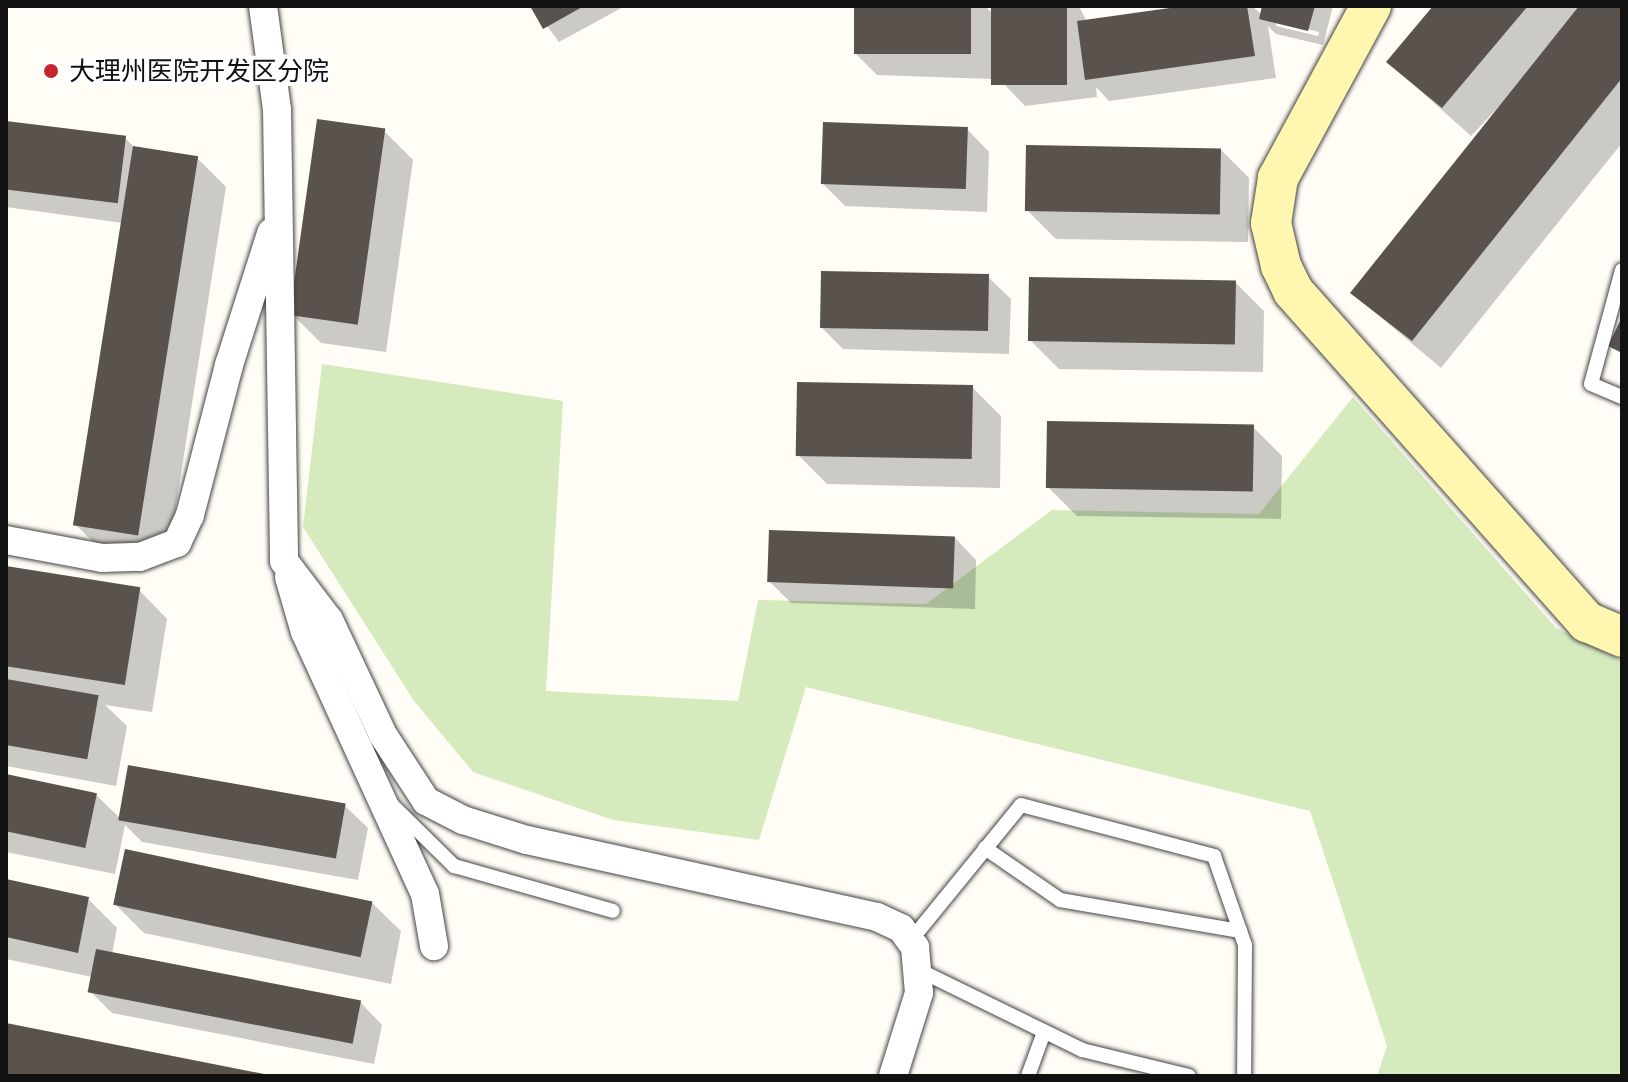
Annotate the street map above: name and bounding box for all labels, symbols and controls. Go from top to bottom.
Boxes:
place label: 大理州医院开发区分院 [69,55,329,87]
marker: 大理州医院开发区分院 [40,60,62,82]

